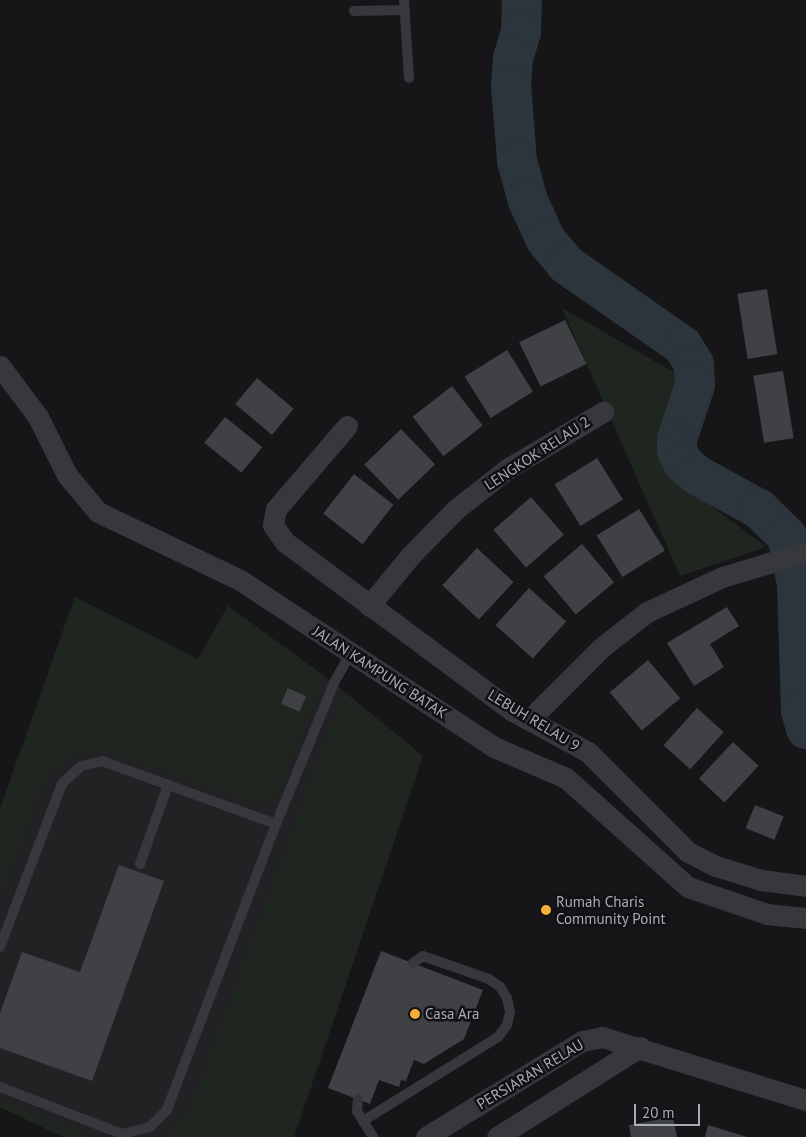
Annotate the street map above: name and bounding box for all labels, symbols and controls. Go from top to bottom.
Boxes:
street label: LENGKOK RELAU 2 [481,412,593,494]
street label: JALAN KAMPUNG BATAK [310,622,450,722]
street label: LEBUH RELAU 9 [485,686,583,754]
place label: Rumah Charis Community Point [556,892,666,927]
marker: Rumah Charis Community Point [540,904,552,916]
place label: Casa Ara [425,1005,480,1023]
marker: Casa Ara [409,1008,421,1020]
street label: PERSIARAN RELAU [473,1035,587,1113]
scale bar [636,1094,702,1126]
text: 20 m [642,1103,675,1122]

